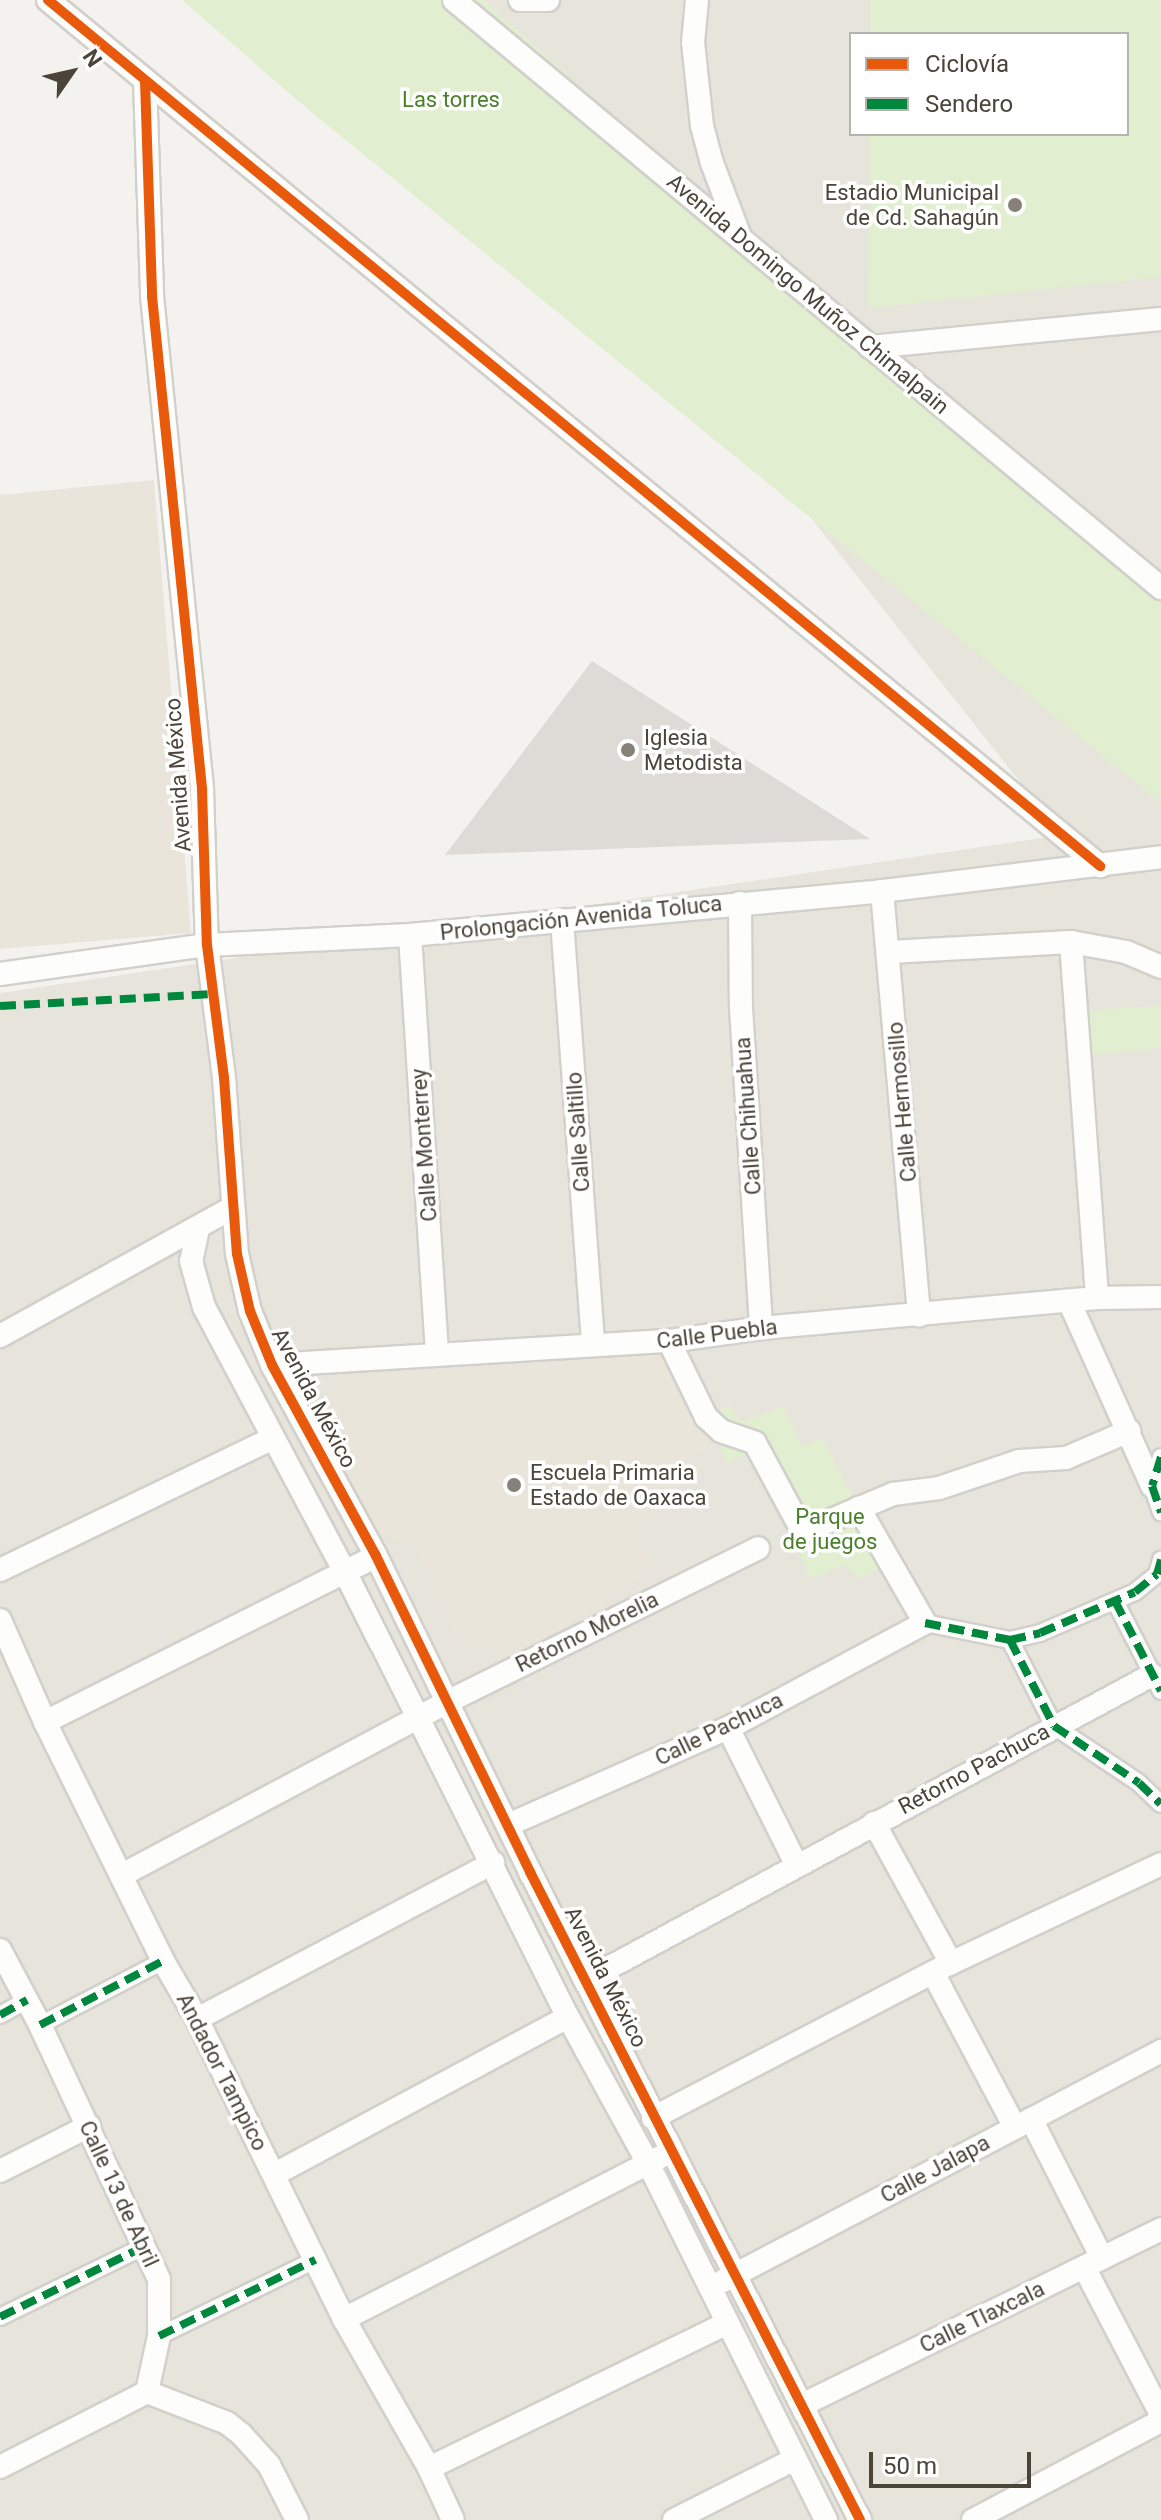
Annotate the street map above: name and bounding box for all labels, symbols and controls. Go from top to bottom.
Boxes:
north arrow [32,32,112,112]
legend [849,32,1129,136]
text: N [78,45,107,72]
text: Ciclovía [925,50,1009,78]
park label: Las torres [402,87,500,113]
text: Sendero [925,90,1013,118]
street label: Avenida Domingo Muñoz Chimalpain [662,168,954,420]
place label: Estadio Municipal de Cd. Sahagún [825,179,999,230]
marker: Estadio Municipal de Cd. Sahagún [1006,196,1024,214]
street label: Avenida México [159,697,197,853]
place label: Iglesia Metodista [644,724,743,776]
marker: Iglesia Metodista [619,741,637,759]
street label: Prolongación Avenida Toluca [438,890,724,946]
street label: Calle Hermosillo [882,1021,922,1183]
street label: Calle Chihuahua [729,1036,767,1196]
street label: Calle Monterrey [405,1068,443,1222]
street label: Calle Saltillo [561,1071,595,1193]
street label: Calle Puebla [655,1313,779,1355]
street label: Avenida México [266,1324,362,1472]
place label: Escuela Primaria Estado de Oaxaca [530,1459,706,1510]
marker: Escuela Primaria Estado de Oaxaca [505,1476,523,1494]
park label: Parque de juegos [783,1503,877,1554]
street label: Retorno Morelia [511,1586,663,1678]
street label: Calle Pachuca [651,1687,787,1771]
street label: Retorno Pachuca [894,1718,1054,1820]
street label: Avenida México [559,1902,653,2052]
street label: Andador Tampico [171,1989,273,2155]
street label: Calle 13 de Abril [74,2117,164,2271]
street label: Calle Jalapa [876,2129,994,2209]
street label: Calle Tlaxcala [915,2275,1049,2359]
scale bar [873,2436,1035,2486]
text: 50 m [883,2452,937,2480]

